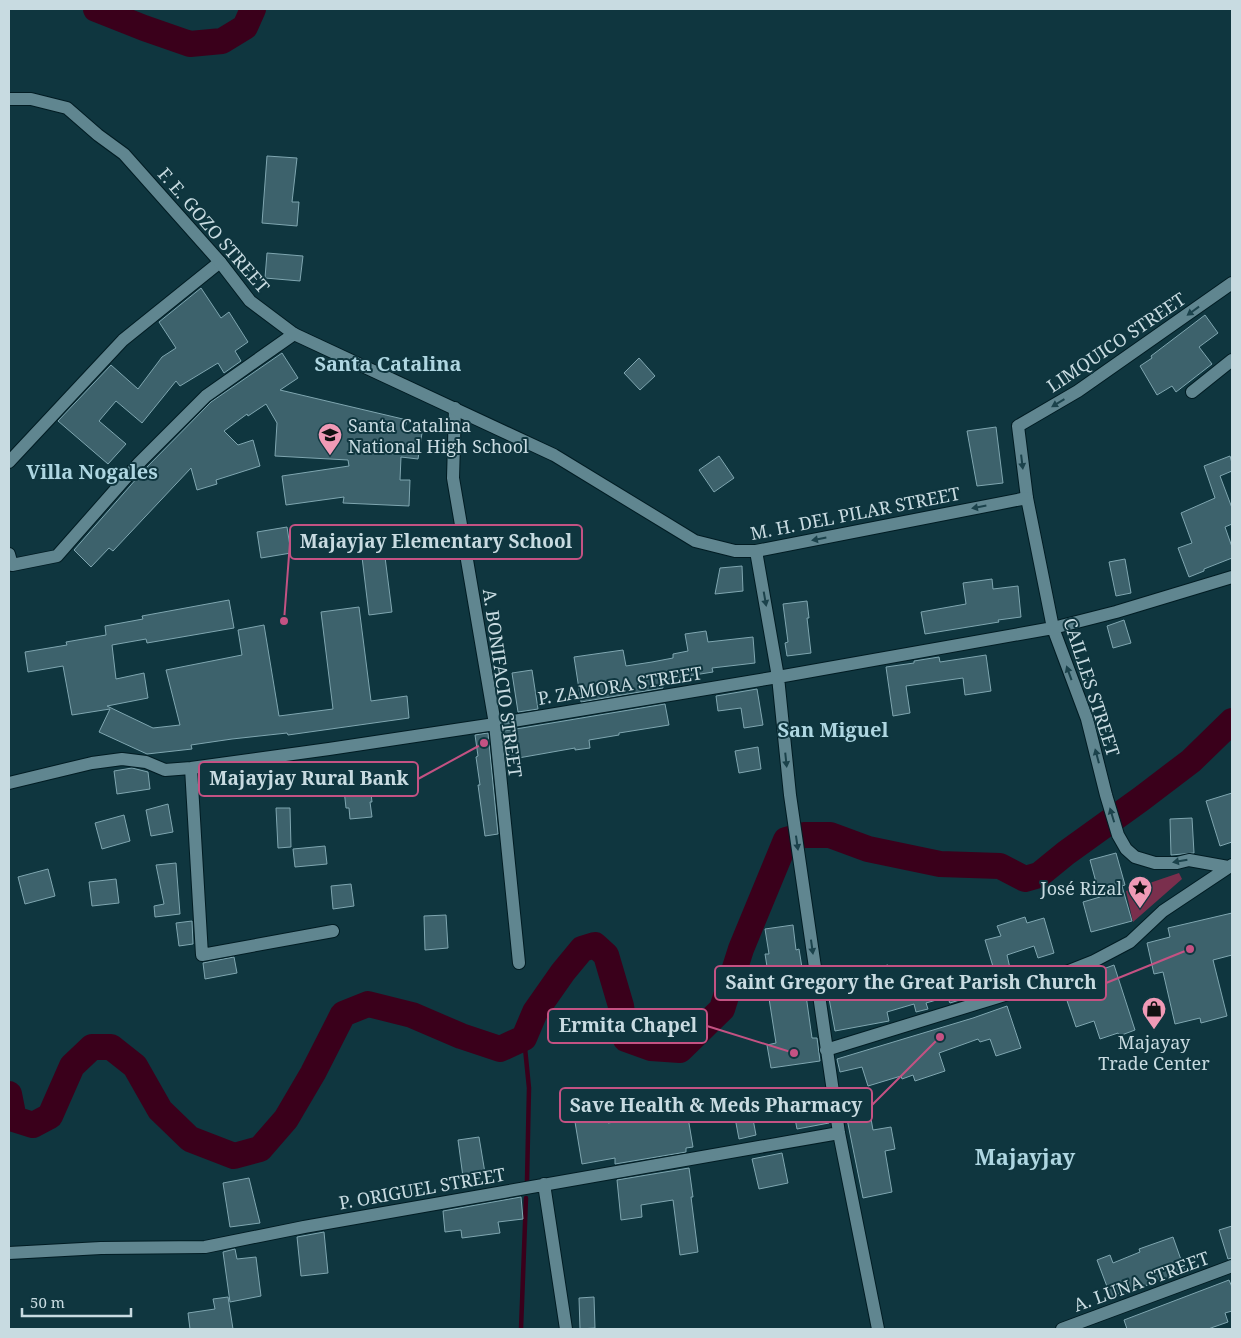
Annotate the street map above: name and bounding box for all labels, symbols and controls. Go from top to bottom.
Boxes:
street label: F. E. GOZO STREET [153,162,275,298]
street label: LIMQUICO STREET [1042,287,1190,397]
one-way arrow [1186,306,1199,316]
district label: Santa Catalina [314,350,462,377]
one-way arrow [1052,398,1065,407]
place label: Santa Catalina National High School [348,413,529,458]
school or university icon: Santa Catalina National High School [317,422,343,456]
one-way arrow [1018,454,1026,470]
district label: Villa Nogales [26,458,158,485]
street label: M. H. DEL PILAR STREET [748,481,962,545]
one-way arrow [970,504,986,512]
callout: Majayjay Elementary School [290,525,582,559]
text: Majayjay Elementary School [300,528,573,554]
one-way arrow [812,535,827,543]
street label: A. BONIFACIO STREET [478,587,528,779]
one-way arrow [761,592,769,608]
street label: CAILLES STREET [1058,615,1126,759]
street label: P. ZAMORA STREET [536,660,704,710]
one-way arrow [1065,666,1073,680]
district label: San Miguel [777,716,889,743]
one-way arrow [1092,749,1100,764]
one-way arrow [783,753,791,769]
callout: Majayjay Rural Bank [199,762,418,796]
text: Majayjay Rural Bank [209,765,410,791]
one-way arrow [1108,807,1116,822]
one-way arrow [793,835,801,851]
one-way arrow [1172,858,1188,866]
place icon: José Rizal [1127,875,1153,909]
place label: José Rizal [1039,876,1122,900]
one-way arrow [808,939,816,955]
callout: Saint Gregory the Great Parish Church [715,966,1106,1000]
text: Saint Gregory the Great Parish Church [725,969,1097,995]
shop icon: Majayay Trade Center [1141,996,1167,1030]
callout: Ermita Chapel [548,1009,707,1043]
text: Ermita Chapel [559,1012,698,1038]
place label: Majayay Trade Center [1098,1030,1210,1075]
callout: Save Health & Meds Pharmacy [560,1088,872,1122]
text: Save Health & Meds Pharmacy [570,1092,862,1118]
district label: Majayjay [975,1141,1075,1171]
street label: P. ORIGUEL STREET [337,1162,507,1214]
street label: A. LUNA STREET [1070,1245,1212,1317]
scale bar [22,1286,131,1318]
text: 50 m [30,1292,65,1312]

